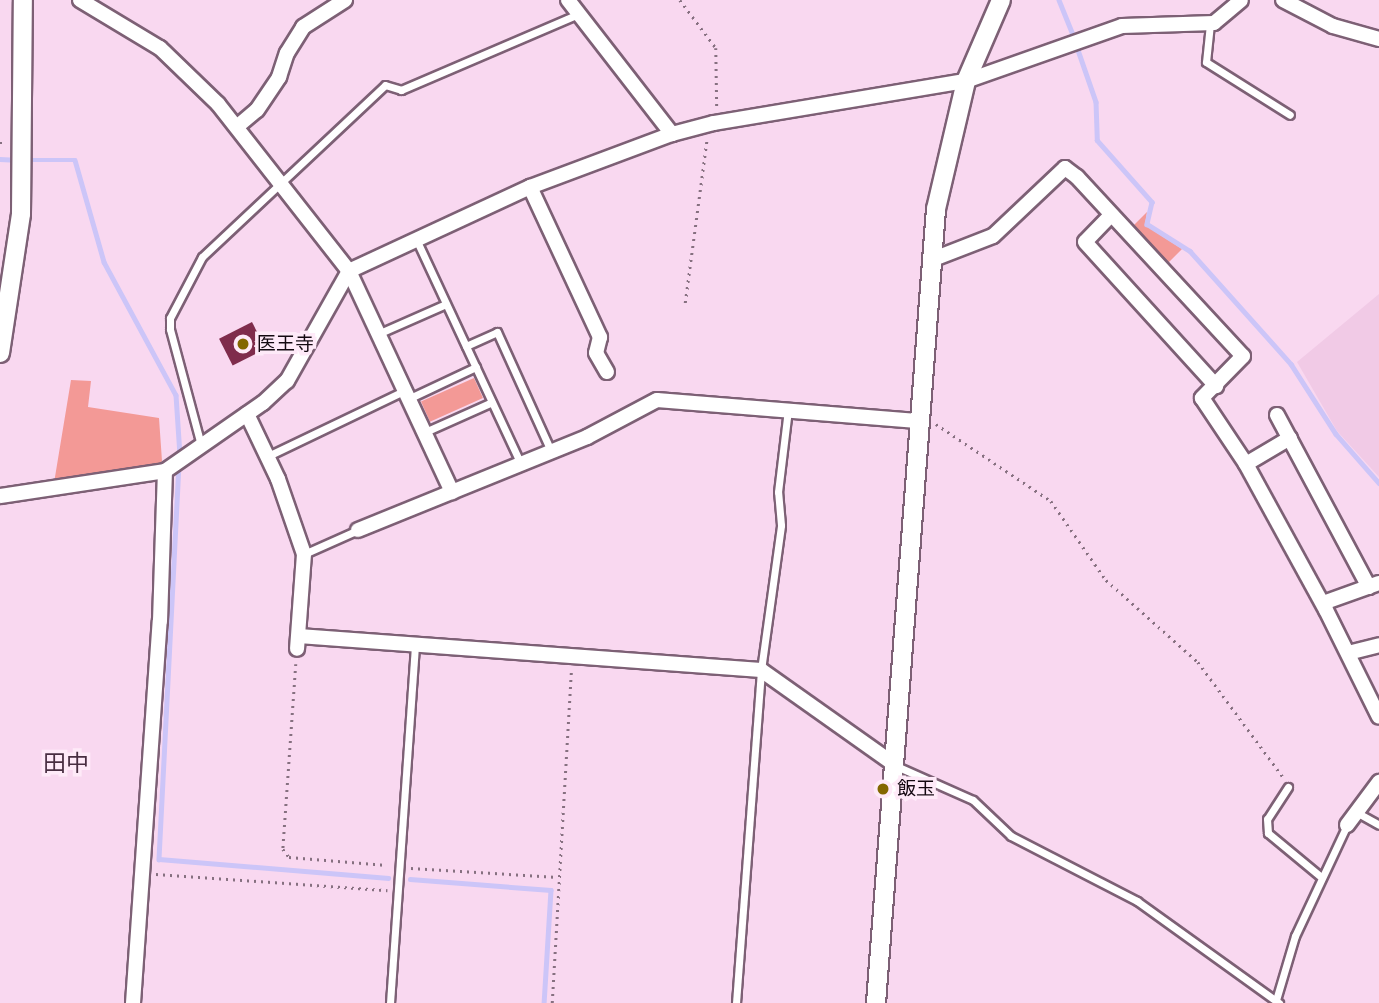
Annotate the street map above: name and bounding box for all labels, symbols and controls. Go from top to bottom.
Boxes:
place label: 医王寺 [257,333,314,355]
marker: 医王寺 [235,336,251,352]
district label: 田中 [43,749,89,777]
place label: 飯玉 [897,778,935,800]
marker: 飯玉 [875,781,891,797]

